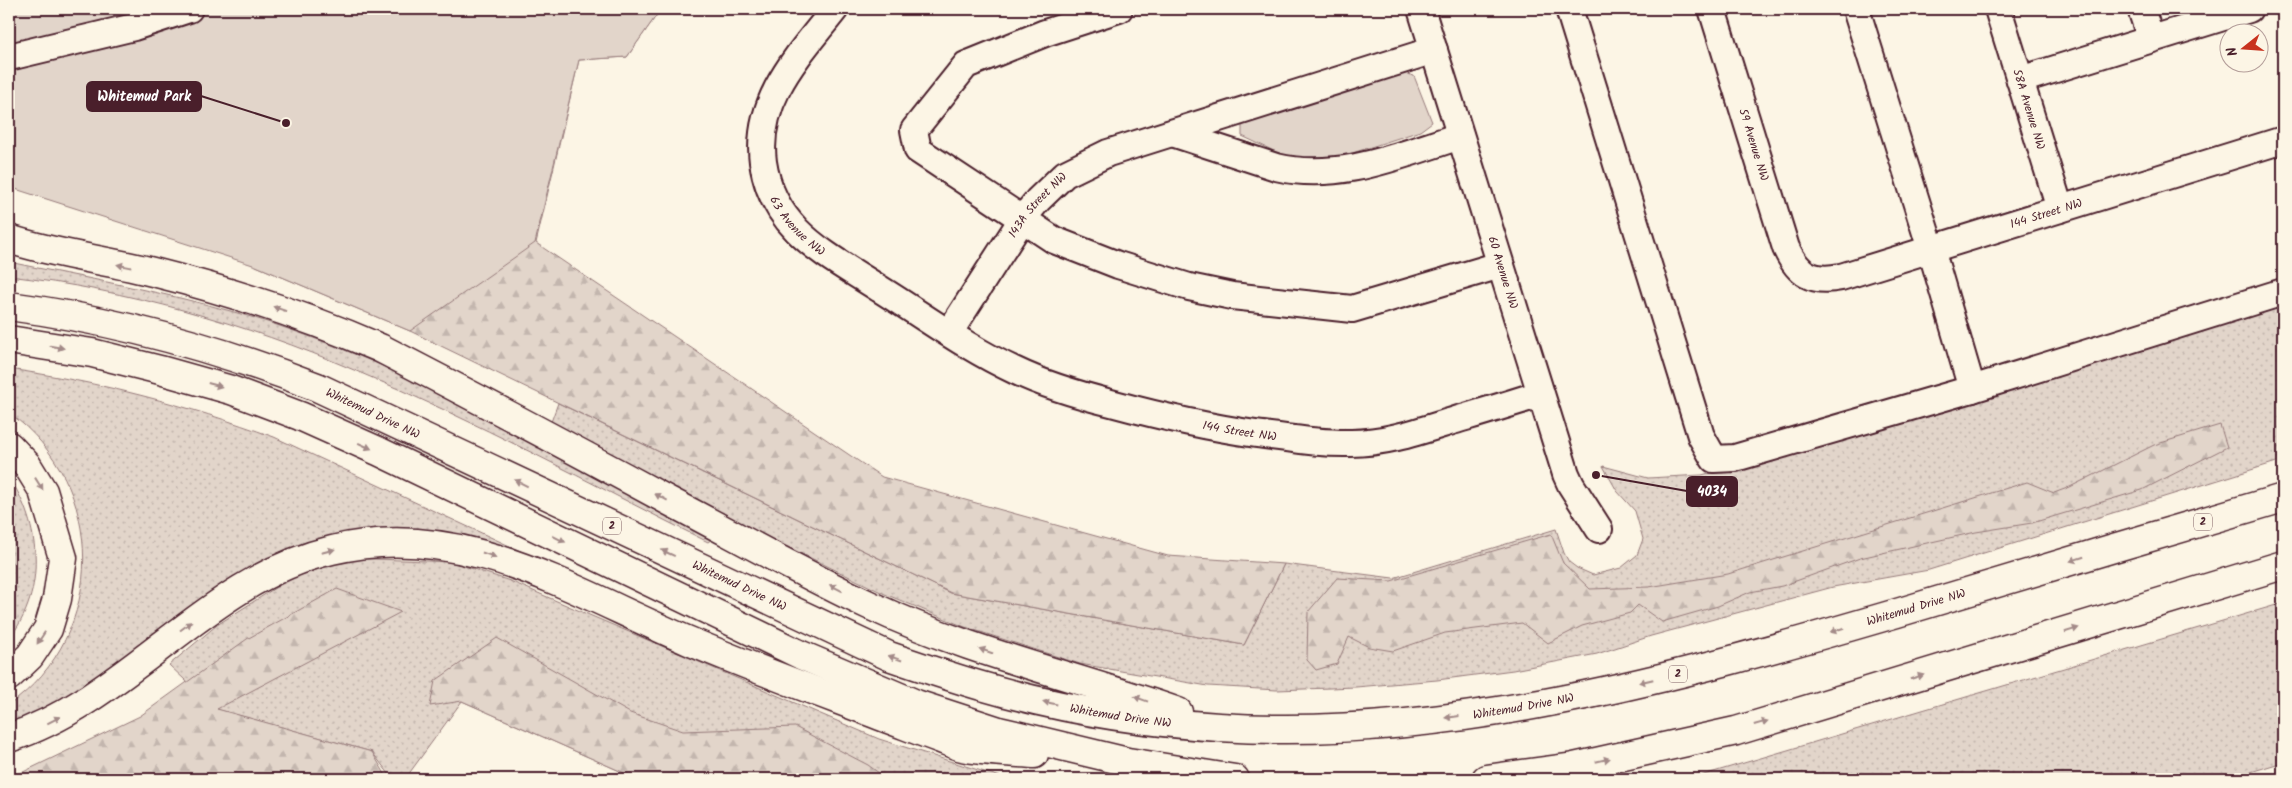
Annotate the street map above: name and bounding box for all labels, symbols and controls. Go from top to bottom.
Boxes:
north arrow [2220,22,2270,72]
text: N [2221,44,2244,59]
street label: 58A Avenue NW [2008,67,2051,152]
callout: Whitemud Park [87,82,201,111]
text: Whitemud Park [97,86,192,108]
street label: 59 Avenue NW [1734,106,1774,183]
street label: 143A Street NW [1003,168,1071,242]
street label: 63 Avenue NW [765,193,829,260]
street label: 144 Street NW [2008,193,2085,234]
street label: 60 Avenue NW [1483,234,1523,311]
one-way arrow [117,262,132,270]
one-way arrow [273,305,288,313]
one-way arrow [49,343,65,351]
one-way arrow [207,381,222,389]
street label: Whitemud Drive NW [323,383,423,444]
street label: 144 Street NW [1201,416,1278,446]
one-way arrow [358,442,372,450]
one-way arrow [34,477,43,490]
callout: 4034 [1687,477,1737,506]
one-way arrow [514,479,528,487]
text: 4034 [1697,481,1727,503]
one-way arrow [654,492,668,501]
road number: 2 [2194,514,2212,530]
road number: 2 [603,518,621,534]
one-way arrow [552,535,566,543]
one-way arrow [321,546,336,554]
one-way arrow [661,549,675,557]
one-way arrow [481,552,496,560]
street label: Whitemud Drive NW [689,555,790,616]
one-way arrow [2069,556,2084,564]
street label: Whitemud Drive NW [1864,583,1968,631]
one-way arrow [829,584,843,592]
one-way arrow [179,621,193,631]
one-way arrow [2065,625,2080,633]
one-way arrow [1830,627,1845,635]
one-way arrow [37,632,46,645]
one-way arrow [978,647,993,655]
one-way arrow [887,654,902,661]
road number: 2 [1669,666,1687,682]
one-way arrow [1909,673,1924,681]
one-way arrow [1639,677,1654,685]
street label: Whitemud Drive NW [1472,688,1576,724]
one-way arrow [1133,695,1148,703]
street label: Whitemud Drive NW [1068,698,1172,732]
one-way arrow [1042,699,1058,707]
one-way arrow [1444,713,1460,721]
one-way arrow [47,716,61,724]
one-way arrow [1754,719,1769,727]
one-way arrow [1595,756,1610,764]

